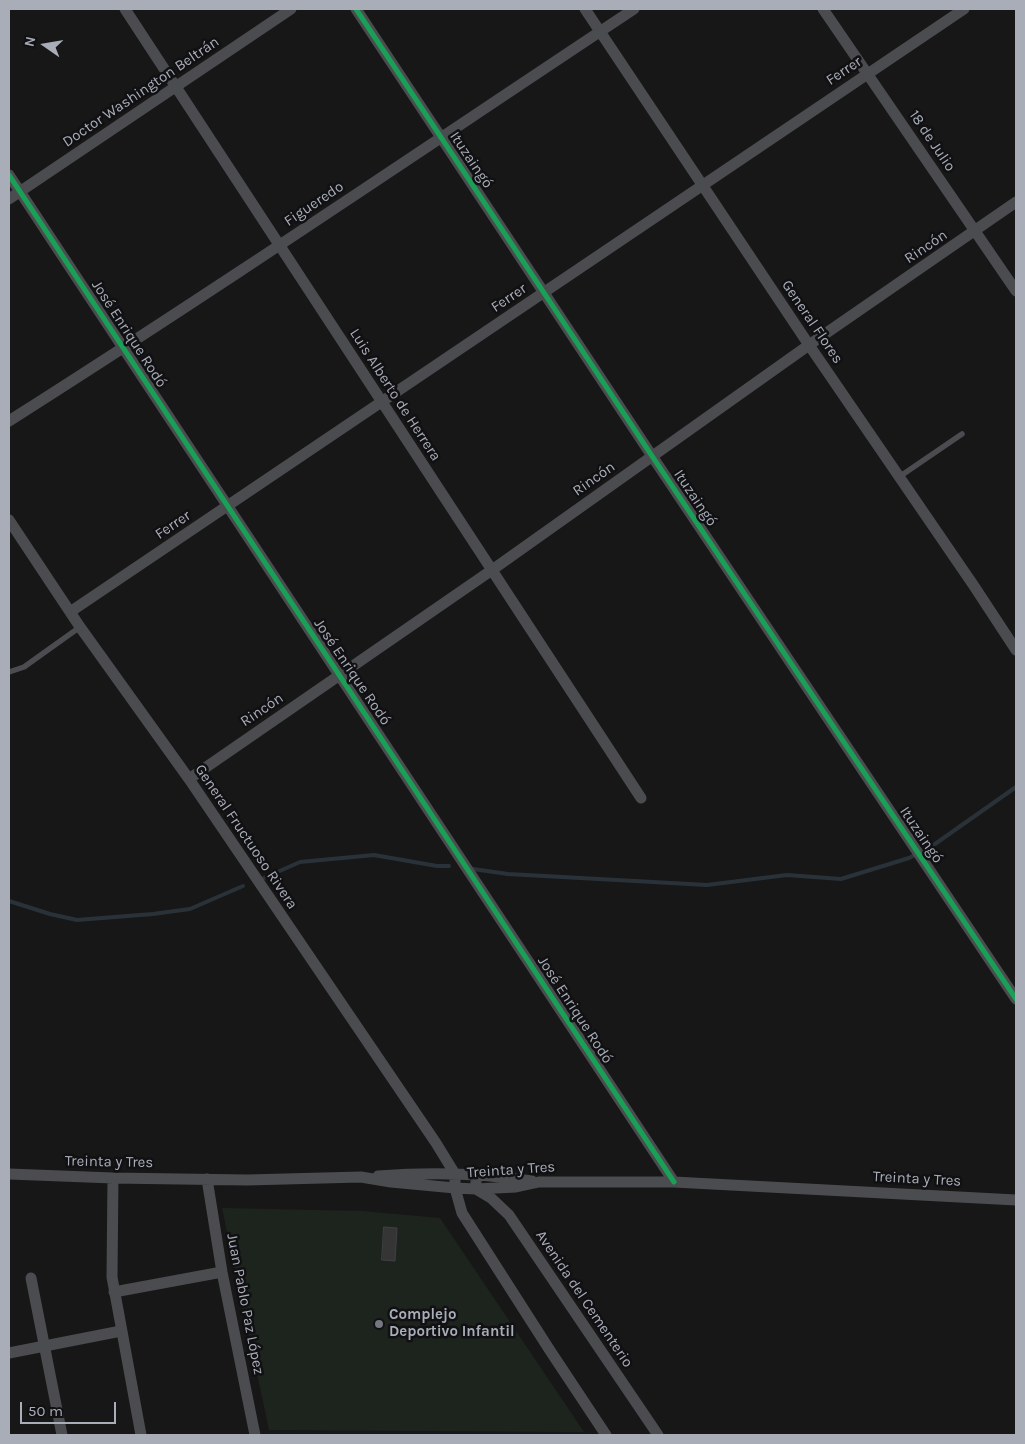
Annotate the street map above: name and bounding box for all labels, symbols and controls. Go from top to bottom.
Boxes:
north arrow [20,20,70,70]
street label: Doctor Washington Beltrán [59,33,223,151]
text: N [20,35,39,48]
street label: Ferrer [823,53,865,89]
street label: 18 de Julio [905,107,959,175]
street label: Ituzaingó [446,128,496,192]
street label: Figueredo [281,178,347,230]
street label: Rincón [901,226,951,268]
street label: José Enrique Rodó [88,277,170,391]
street label: General Flores [777,277,847,367]
street label: Ferrer [488,280,530,316]
street label: Luis Alberto de Herrera [345,325,445,465]
street label: Rincón [569,458,619,500]
street label: Ituzaingó [670,466,720,530]
street label: Ferrer [152,507,194,543]
street label: José Enrique Rodó [310,615,394,729]
street label: Rincón [237,689,287,731]
street label: General Fructuoso Rivera [191,761,301,913]
street label: Ituzaingó [896,803,946,867]
street label: José Enrique Rodó [534,953,616,1067]
street label: Treinta y Tres [65,1152,153,1172]
street label: Treinta y Tres [466,1158,556,1182]
street label: Treinta y Tres [872,1168,962,1190]
street label: Avenida del Cementerio [531,1227,637,1371]
street label: Juan Pablo Paz López [222,1232,268,1376]
place label: Complejo Deportivo Infantil [389,1306,515,1341]
marker: Complejo Deportivo Infantil [373,1318,385,1330]
scale bar [22,1392,119,1424]
text: 50 m [28,1402,63,1420]

